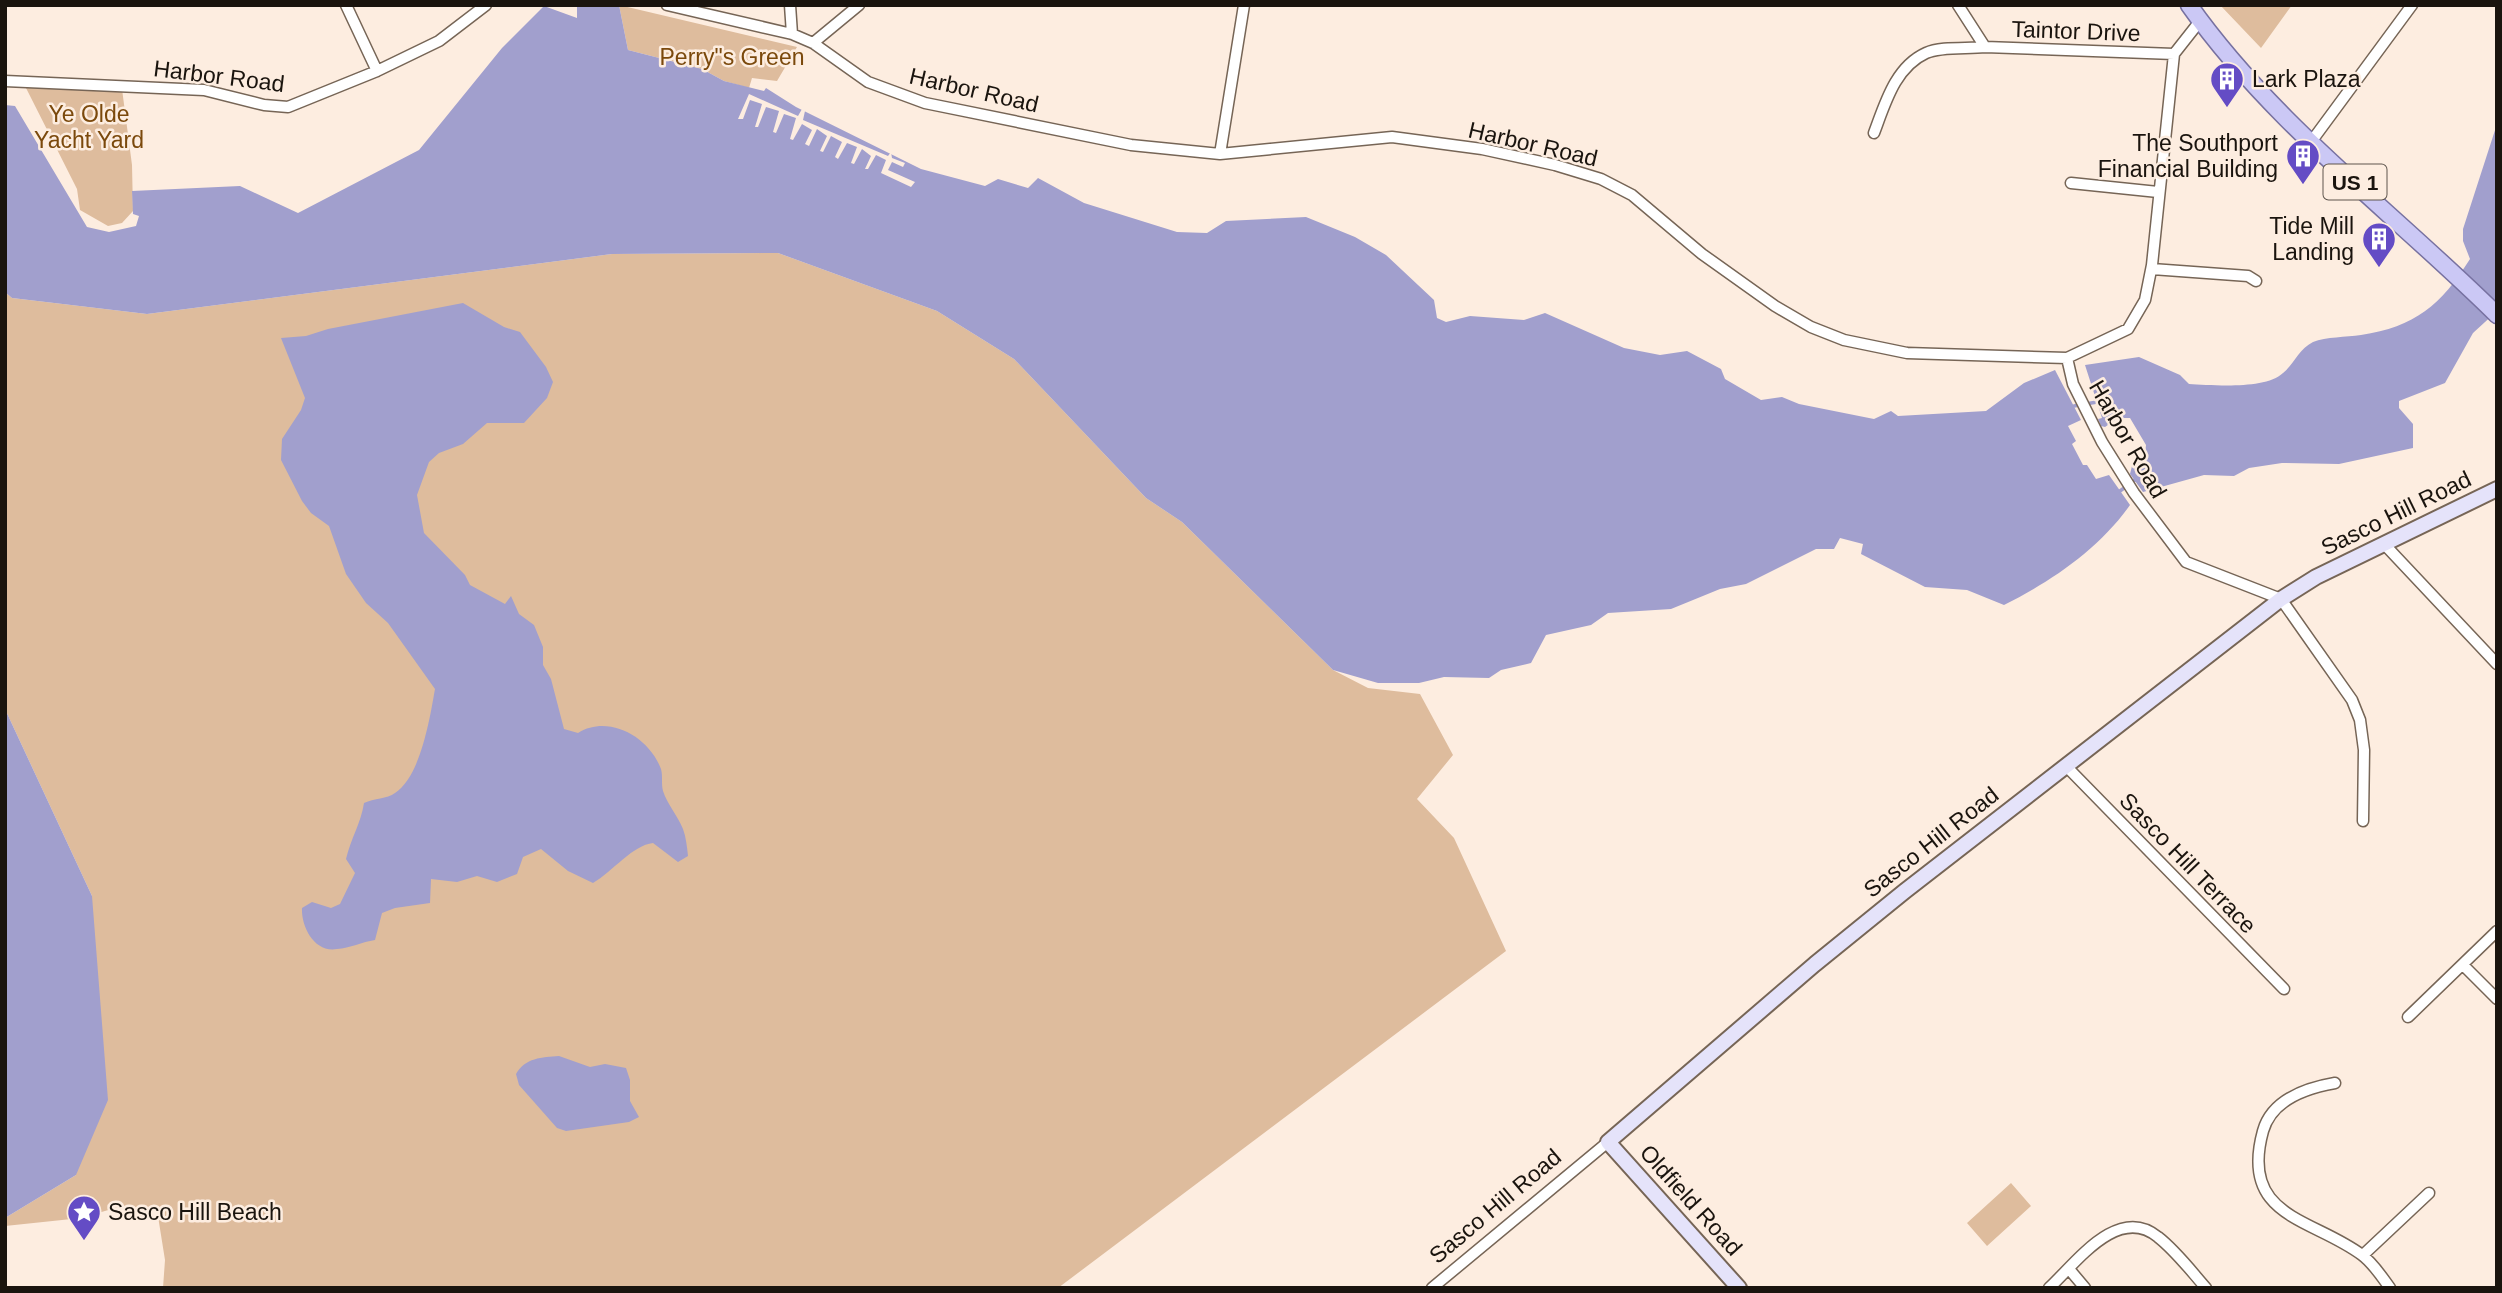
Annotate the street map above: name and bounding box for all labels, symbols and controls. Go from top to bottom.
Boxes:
street label: Taintor Drive [2011,16,2141,46]
park label: Perry"s Green [660,44,804,70]
street label: Harbor Road [152,55,286,97]
building icon: Lark Plaza [2208,60,2246,109]
street label: Harbor Road [907,63,1041,117]
place label: Lark Plaza [2252,66,2361,92]
park label: Ye Olde Yacht Yard [34,101,144,153]
street label: Harbor Road [1466,117,1600,171]
place label: The Southport Financial Building [2098,130,2279,182]
building icon: The Southport Financial Building [2284,137,2322,186]
road number: US 1 [2324,164,2386,200]
place label: Tide Mill Landing [2269,213,2354,265]
building icon: Tide Mill Landing [2360,220,2398,269]
street label: Harbor Road [2084,375,2172,503]
street label: Sasco Hill Road [2317,465,2475,561]
street label: Sasco Hill Road [1859,781,2003,903]
street label: Sasco Hill Terrace [2114,787,2262,939]
street label: Oldfield Road [1635,1140,1747,1260]
street label: Sasco Hill Road [1424,1143,1566,1269]
place icon: Sasco Hill Beach [65,1193,103,1242]
place label: Sasco Hill Beach [108,1199,282,1225]

